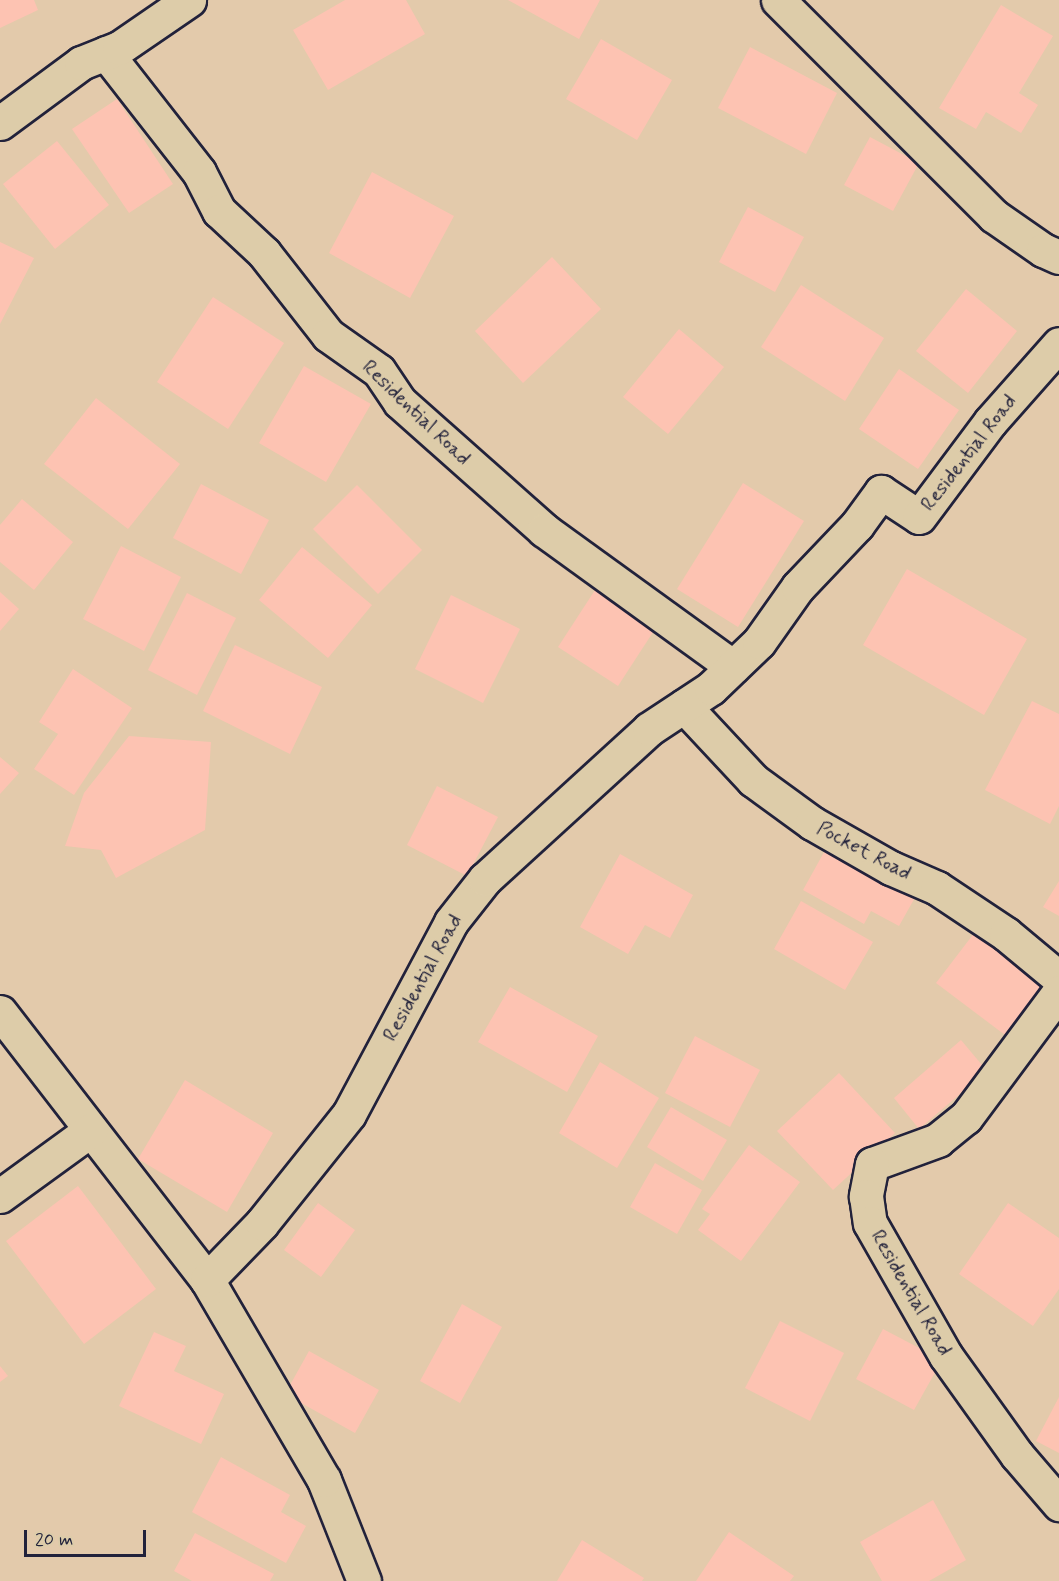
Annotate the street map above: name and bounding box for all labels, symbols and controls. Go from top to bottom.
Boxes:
street label: Residential Road [358,356,474,470]
street label: Residential Road [917,391,1021,515]
street label: Pocket Road [813,816,915,886]
street label: Residential Road [379,911,467,1045]
street label: Residential Road [866,1227,956,1359]
scale bar [27,1518,148,1556]
text: 20 m [35,1528,73,1552]

